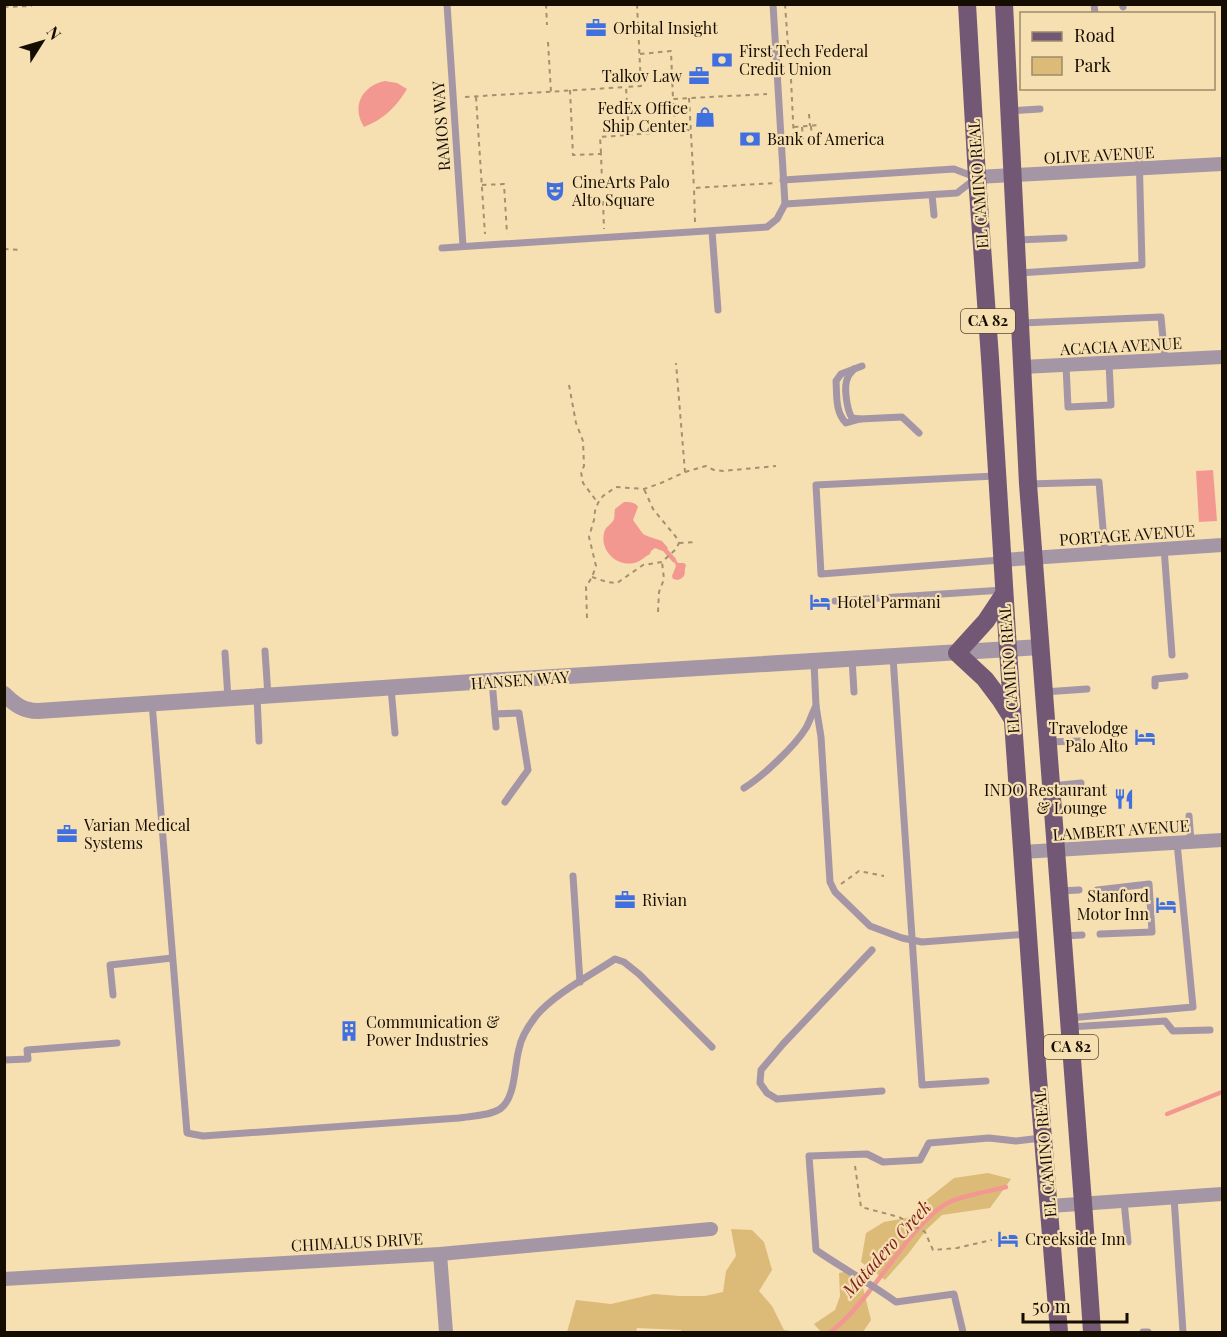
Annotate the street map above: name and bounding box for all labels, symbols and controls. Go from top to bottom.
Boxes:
north arrow [12,12,72,72]
legend [1020,12,1215,90]
office icon: Orbital Insight [584,16,608,40]
place label: Orbital Insight [613,17,718,38]
text: N [43,22,67,44]
text: Road [1074,23,1115,47]
place label: First Tech Federal Credit Union [739,40,869,79]
bank icon: First Tech Federal Credit Union [710,48,734,72]
text: Park [1074,53,1111,77]
office icon: Talkov Law [687,64,711,88]
place label: Talkov Law [602,65,683,86]
street label: RAMOS WAY [427,80,454,172]
place label: FedEx Office Ship Center [597,97,688,136]
shop icon: FedEx Office Ship Center [693,105,717,129]
street label: EL CAMINO REAL [963,119,992,249]
bank icon: Bank of America [738,127,762,151]
place label: Bank of America [767,128,885,149]
street label: OLIVE AVENUE [1043,141,1155,168]
place label: CineArts Palo Alto Square [571,171,670,210]
theatre icon: CineArts Palo Alto Square [543,179,567,203]
road number: CA 82 [961,309,1015,333]
street label: ACACIA AVENUE [1059,332,1182,359]
street label: PORTAGE AVENUE [1058,519,1196,550]
hotel icon: Hotel Parmani [808,590,832,614]
place label: Hotel Parmani [837,591,941,612]
street label: EL CAMINO REAL [994,604,1023,734]
street label: HANSEN WAY [470,666,570,693]
place label: Travelodge Palo Alto [1048,717,1128,756]
hotel icon: Travelodge Palo Alto [1133,725,1157,749]
place label: INDO Restaurant & Lounge [984,779,1107,818]
restaurant icon: INDO Restaurant & Lounge [1112,787,1136,811]
place label: Varian Medical Systems [83,814,191,853]
street label: LAMBERT AVENUE [1052,814,1190,845]
office icon: Varian Medical Systems [55,822,79,846]
place label: Stanford Motor Inn [1077,885,1149,924]
office icon: Rivian [613,888,637,912]
place label: Rivian [642,889,688,910]
hotel icon: Stanford Motor Inn [1154,893,1178,917]
place label: Communication & Power Industries [366,1011,500,1050]
building icon: Communication & Power Industries [337,1019,361,1043]
road number: CA 82 [1044,1035,1098,1059]
street label: EL CAMINO REAL [1028,1088,1061,1219]
water label: Matadero Creek [836,1195,936,1303]
hotel icon: Creekside Inn [996,1227,1020,1251]
street label: CHIMALUS DRIVE [290,1228,424,1255]
place label: Creekside Inn [1025,1228,1126,1249]
scale bar [1023,1286,1126,1324]
text: 50 m [1032,1294,1071,1318]

